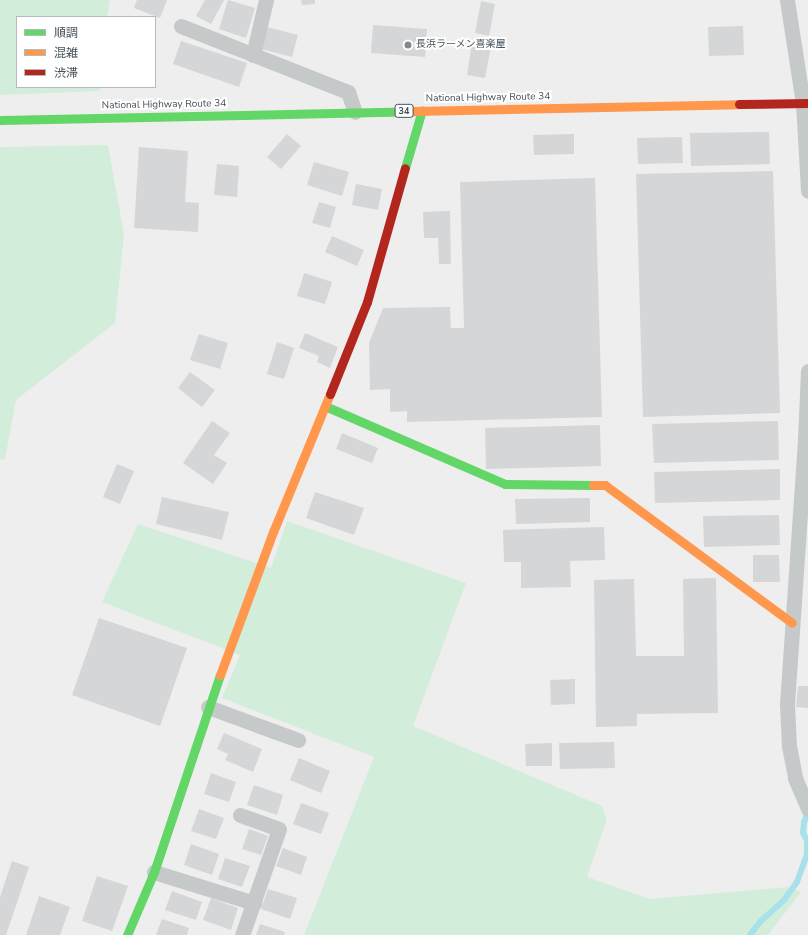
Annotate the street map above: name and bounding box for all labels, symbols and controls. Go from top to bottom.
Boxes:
legend [16,16,156,88]
text: 順調 [54,25,78,41]
place label: 長浜ラーメン喜楽屋 [416,39,506,51]
marker: 長浜ラーメン喜楽屋 [403,40,413,50]
text: 混雑 [54,45,78,61]
text: 渋滞 [54,65,78,81]
street label: National Highway Route 34 [426,91,550,105]
street label: National Highway Route 34 [102,98,226,112]
road number: 34 [394,104,414,118]

